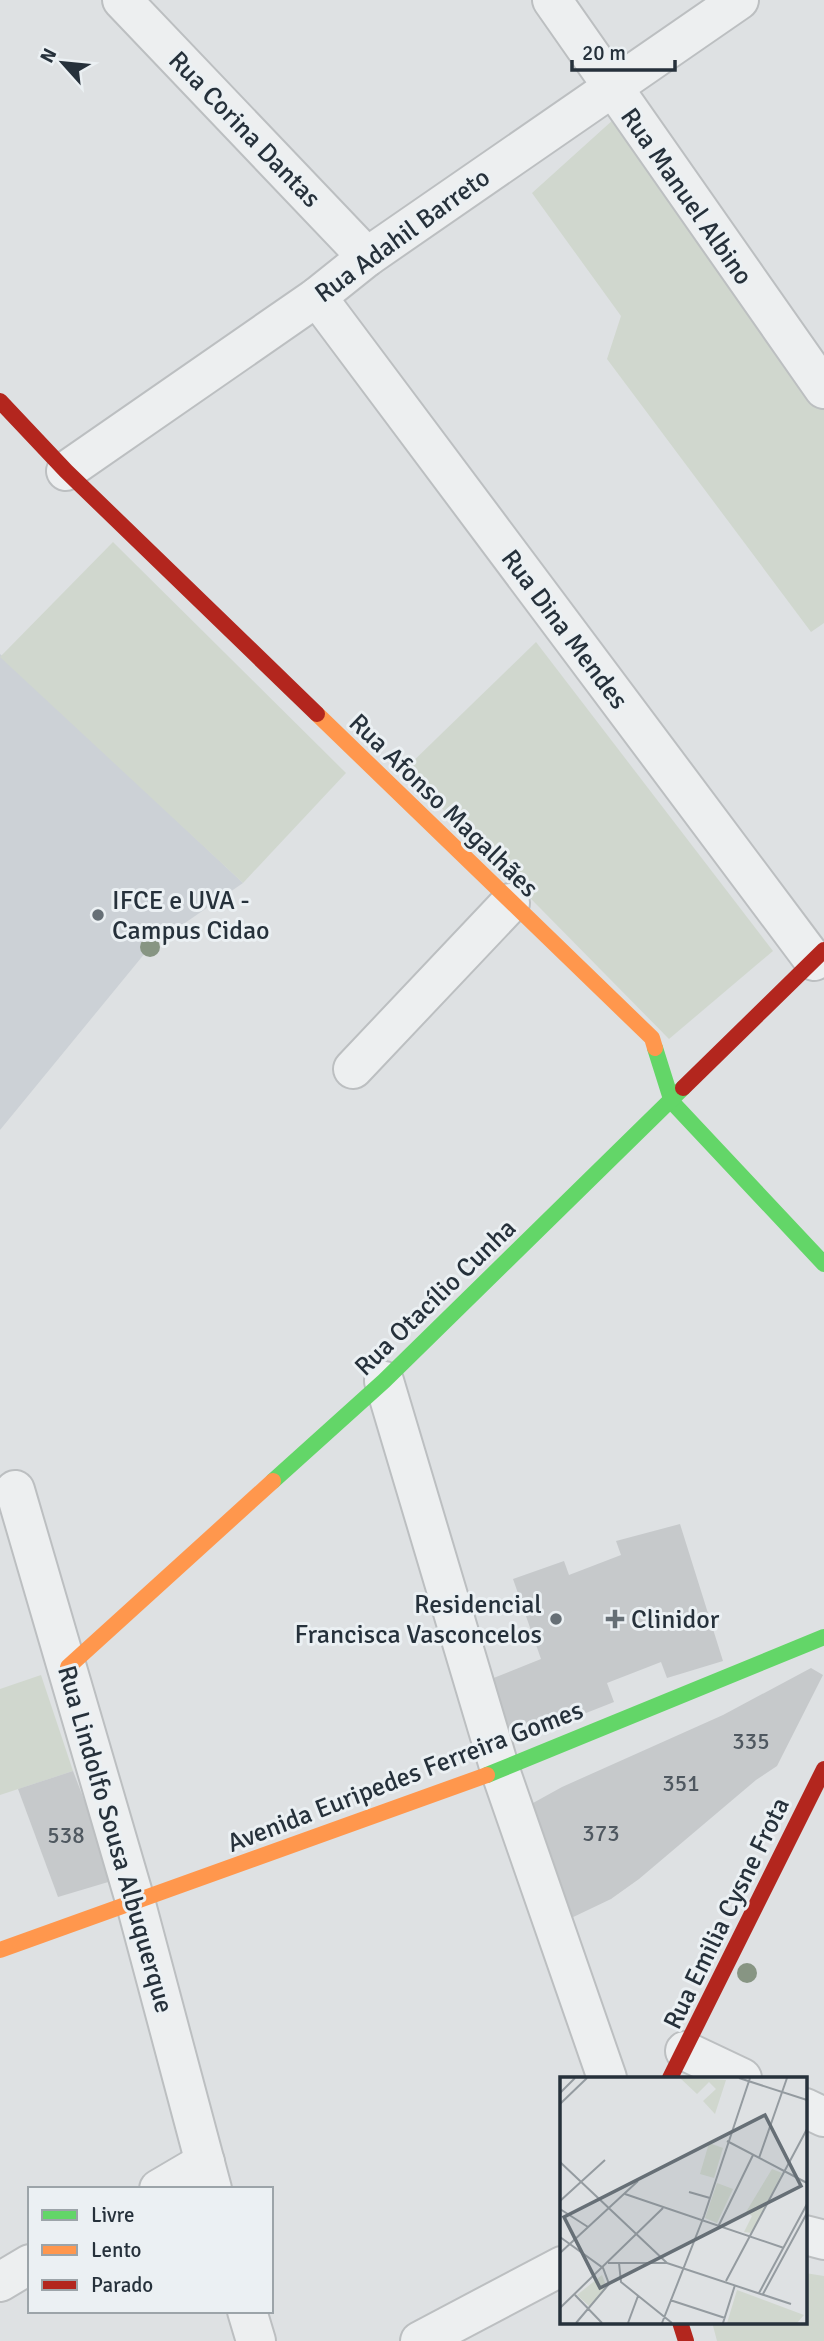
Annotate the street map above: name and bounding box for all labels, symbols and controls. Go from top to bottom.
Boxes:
north arrow [28,28,98,98]
scale bar [572,28,675,72]
text: 20 m [582,40,626,66]
text: N [35,44,62,67]
street label: Rua Corina Dantas [162,45,327,215]
street label: Rua Manuel Albino [613,102,759,291]
street label: Rua Adahil Barreto [309,162,496,310]
street label: Rua Dina Mendes [494,543,635,716]
street label: Rua Afonso Magalhães [342,707,545,904]
place label: IFCE e UVA - Campus Cidao [112,885,270,947]
marker: IFCE e UVA - Campus Cidao [90,907,106,923]
street label: Rua Otacílio Cunha [348,1213,523,1383]
place label: Residencial Francisca Vasconcelos [295,1589,542,1651]
place label: Clinidor [631,1604,720,1636]
marker: Clinidor [605,1609,625,1629]
marker: Residencial Francisca Vasconcelos [548,1611,564,1627]
street label: Rua Lindolfo Sousa Albuquerque [50,1662,180,2017]
street label: Avenida Euripedes Ferreira Gomes [223,1694,588,1860]
house number: 335 [732,1727,770,1756]
house number: 351 [662,1769,700,1798]
street label: Rua Emilia Cysne Frota [657,1792,797,2035]
house number: 373 [582,1819,620,1848]
house number: 538 [47,1821,85,1850]
inset map [560,2077,806,2324]
legend [28,2187,273,2313]
text: Livre [91,2202,134,2228]
text: Lento [91,2237,141,2263]
text: Parado [91,2272,153,2298]

